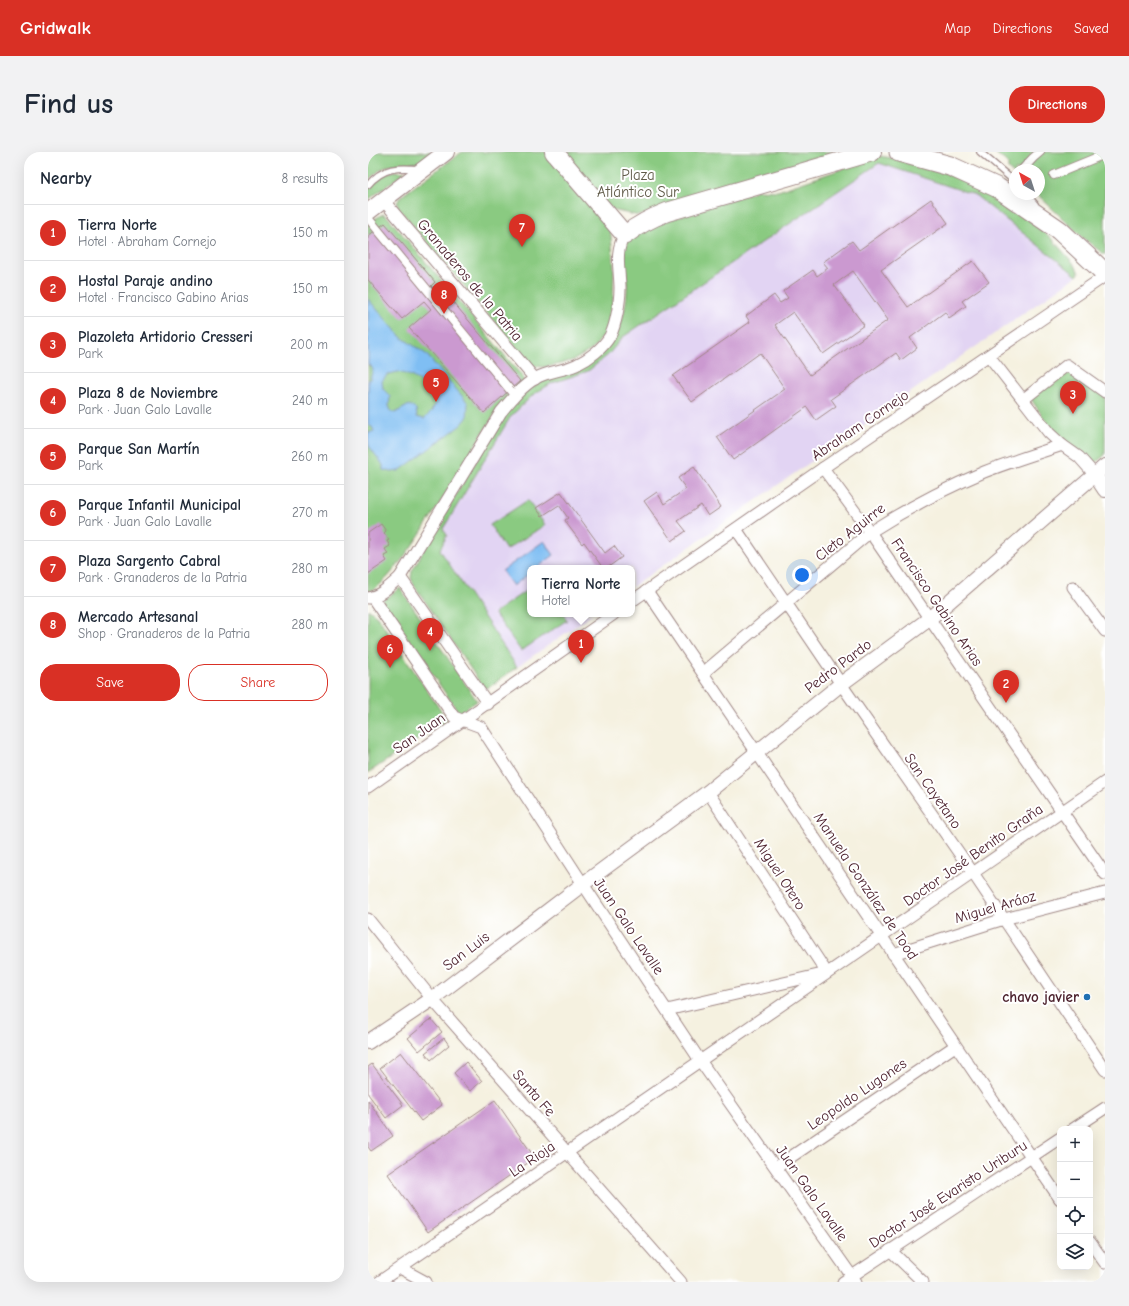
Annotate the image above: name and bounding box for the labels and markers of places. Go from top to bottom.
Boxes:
pin: 7 [509,214,535,247]
pin: 8 [431,281,457,314]
pin: 5 [423,369,449,402]
pin: 3 [1060,381,1086,414]
pin: 4 [417,618,443,651]
pin: 1 [568,630,594,663]
pin: 6 [377,635,403,668]
pin: 2 [993,670,1019,703]
place label: chavo javier [1002,988,1079,1006]
marker: chavo javier [1082,992,1092,1002]

